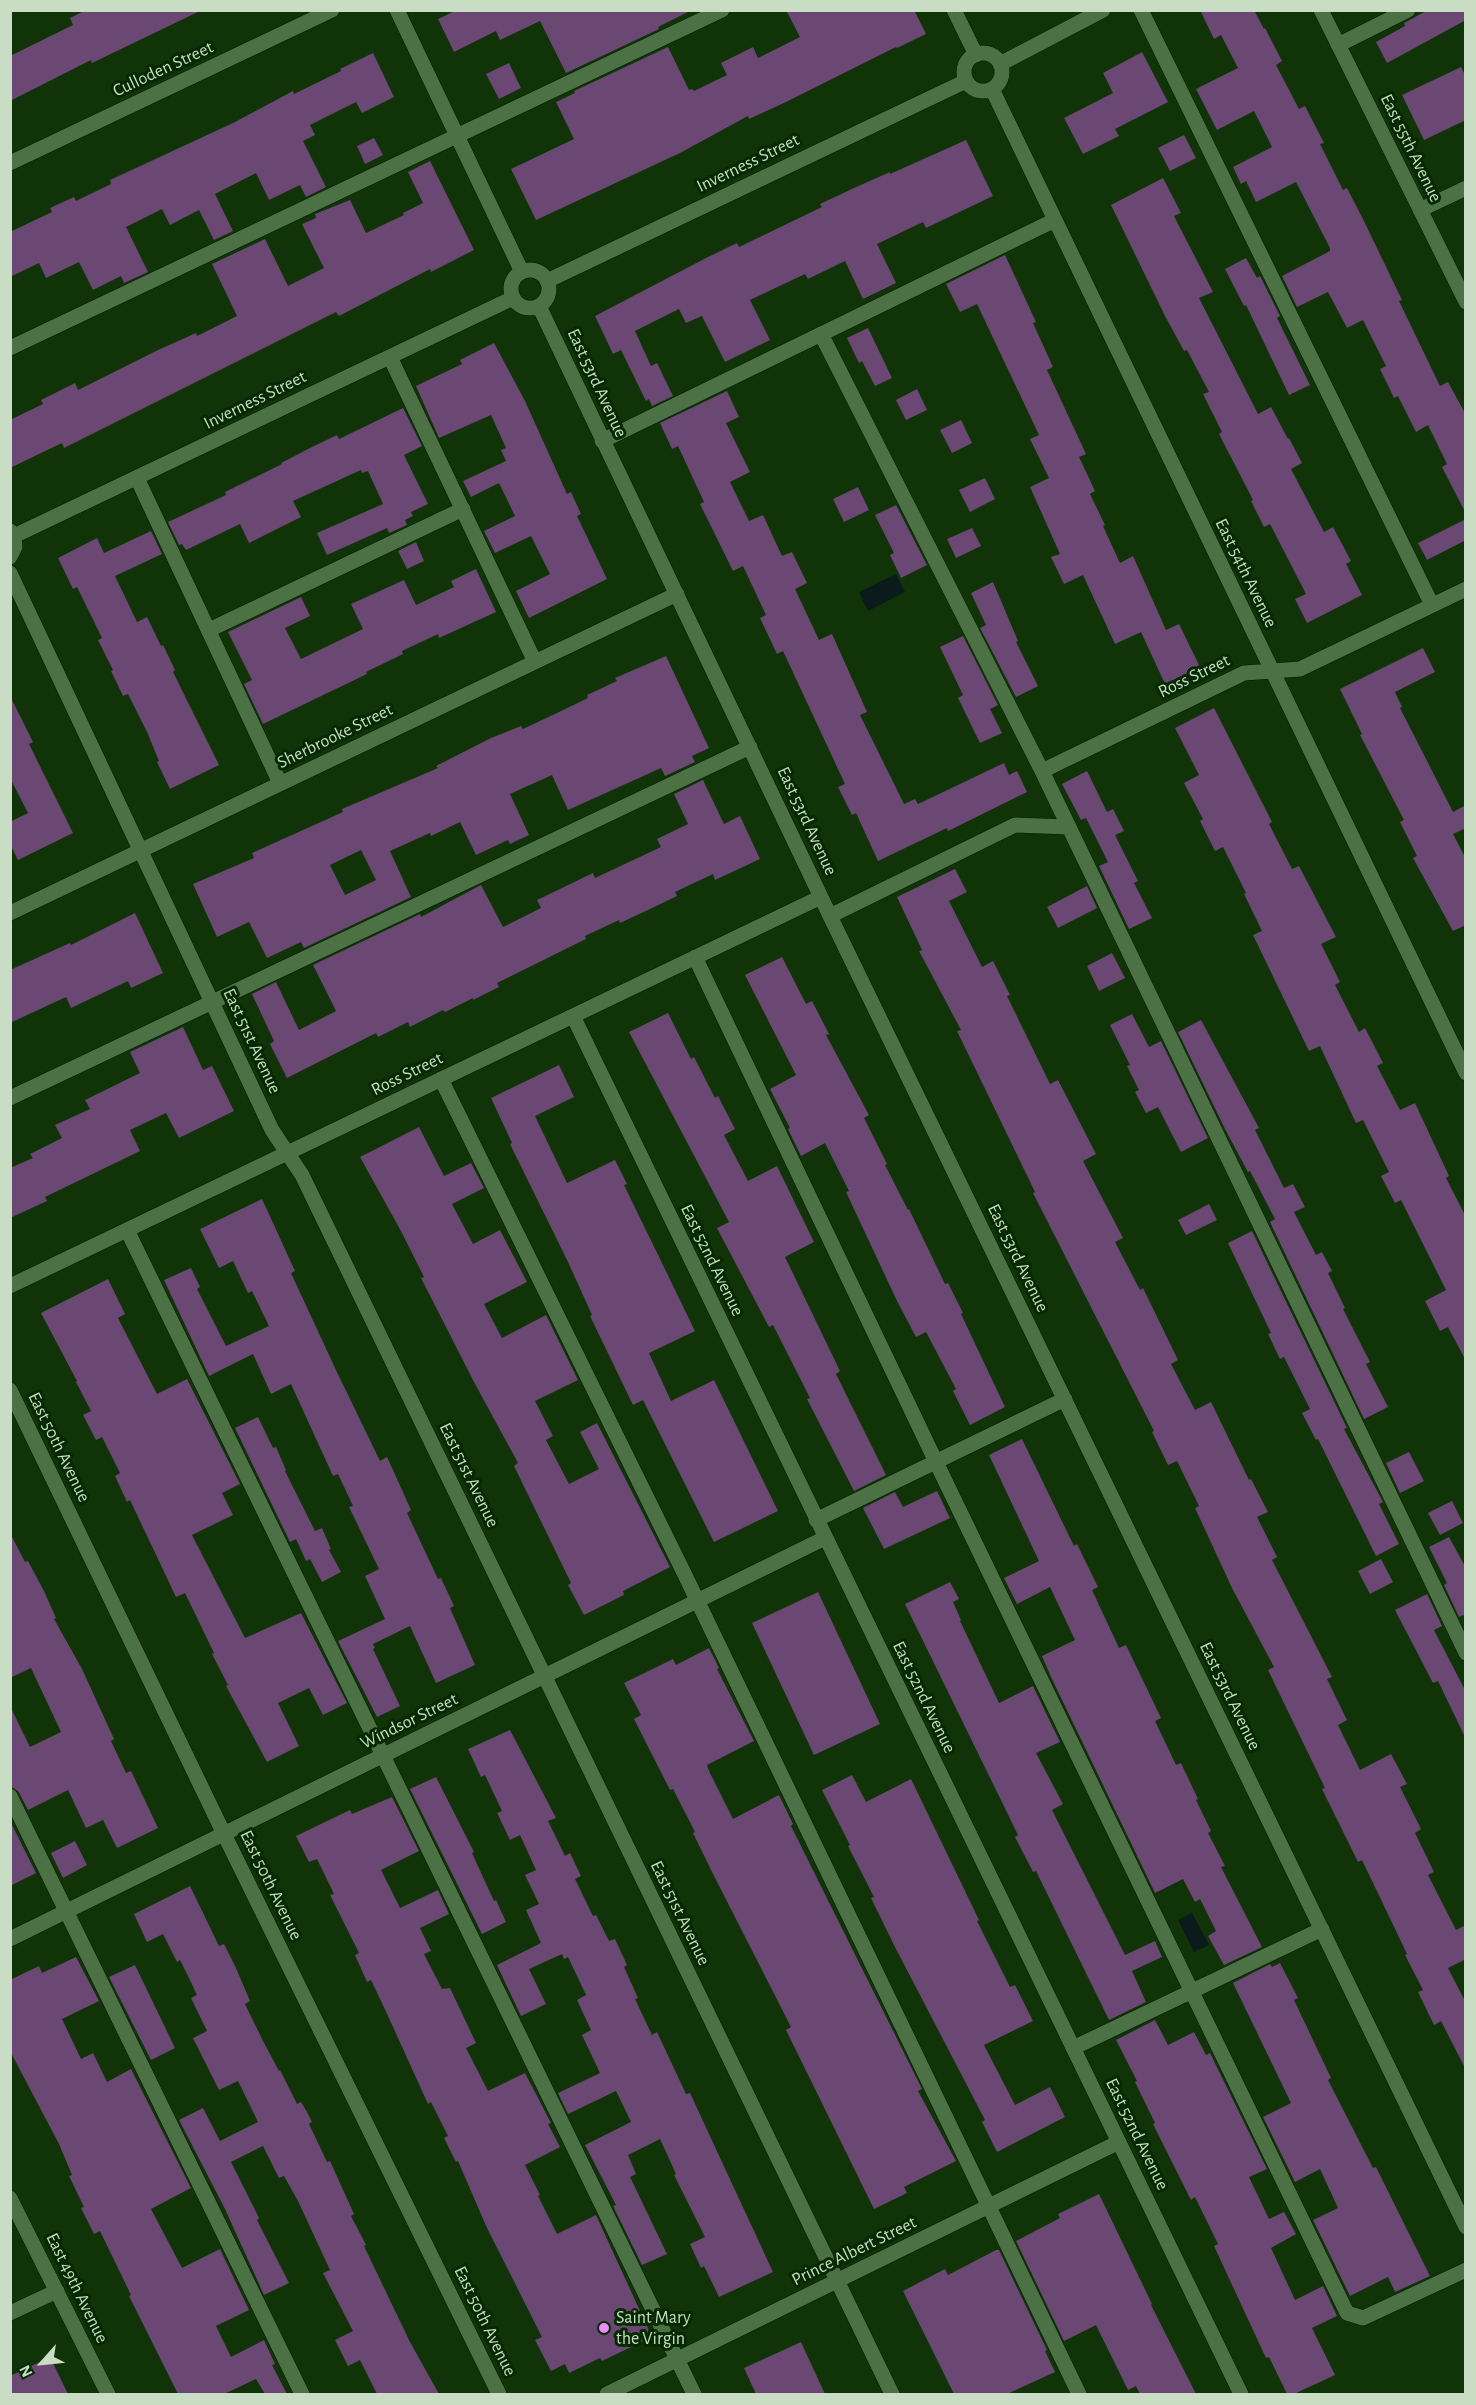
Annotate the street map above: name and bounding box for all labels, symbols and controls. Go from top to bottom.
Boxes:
street label: Culloden Street [109,36,217,102]
street label: East 55th Avenue [1376,90,1446,206]
street label: Inverness Street [693,129,803,197]
street label: East 53rd Avenue [562,325,632,441]
street label: Inverness Street [200,366,310,434]
street label: East 54th Avenue [1210,515,1282,631]
street label: Ross Street [1155,649,1233,703]
street label: Sherbrooke Street [274,699,396,773]
street label: East 53rd Avenue [772,763,842,879]
street label: East 51st Avenue [218,985,286,1097]
street label: Ross Street [368,1047,446,1101]
street label: East 53rd Avenue [983,1200,1053,1316]
street label: East 52nd Avenue [676,1201,748,1319]
street label: East 50th Avenue [23,1389,95,1505]
street label: East 51st Avenue [434,1419,504,1531]
street label: East 52nd Avenue [888,1638,960,1756]
street label: East 53rd Avenue [1195,1638,1265,1754]
street label: Windsor Street [357,1688,461,1754]
street label: East 50th Avenue [235,1827,307,1943]
street label: East 51st Avenue [645,1857,715,1969]
street label: East 52nd Avenue [1101,2075,1173,2193]
street label: Prince Albert Street [788,2211,920,2291]
street label: East 49th Avenue [41,2229,113,2347]
street label: East 50th Avenue [449,2263,521,2379]
place label: Saint Mary the Virgin [616,2307,691,2350]
marker: Saint Mary the Virgin [597,2321,611,2335]
north arrow [12,2333,72,2393]
text: N [16,2363,36,2380]

